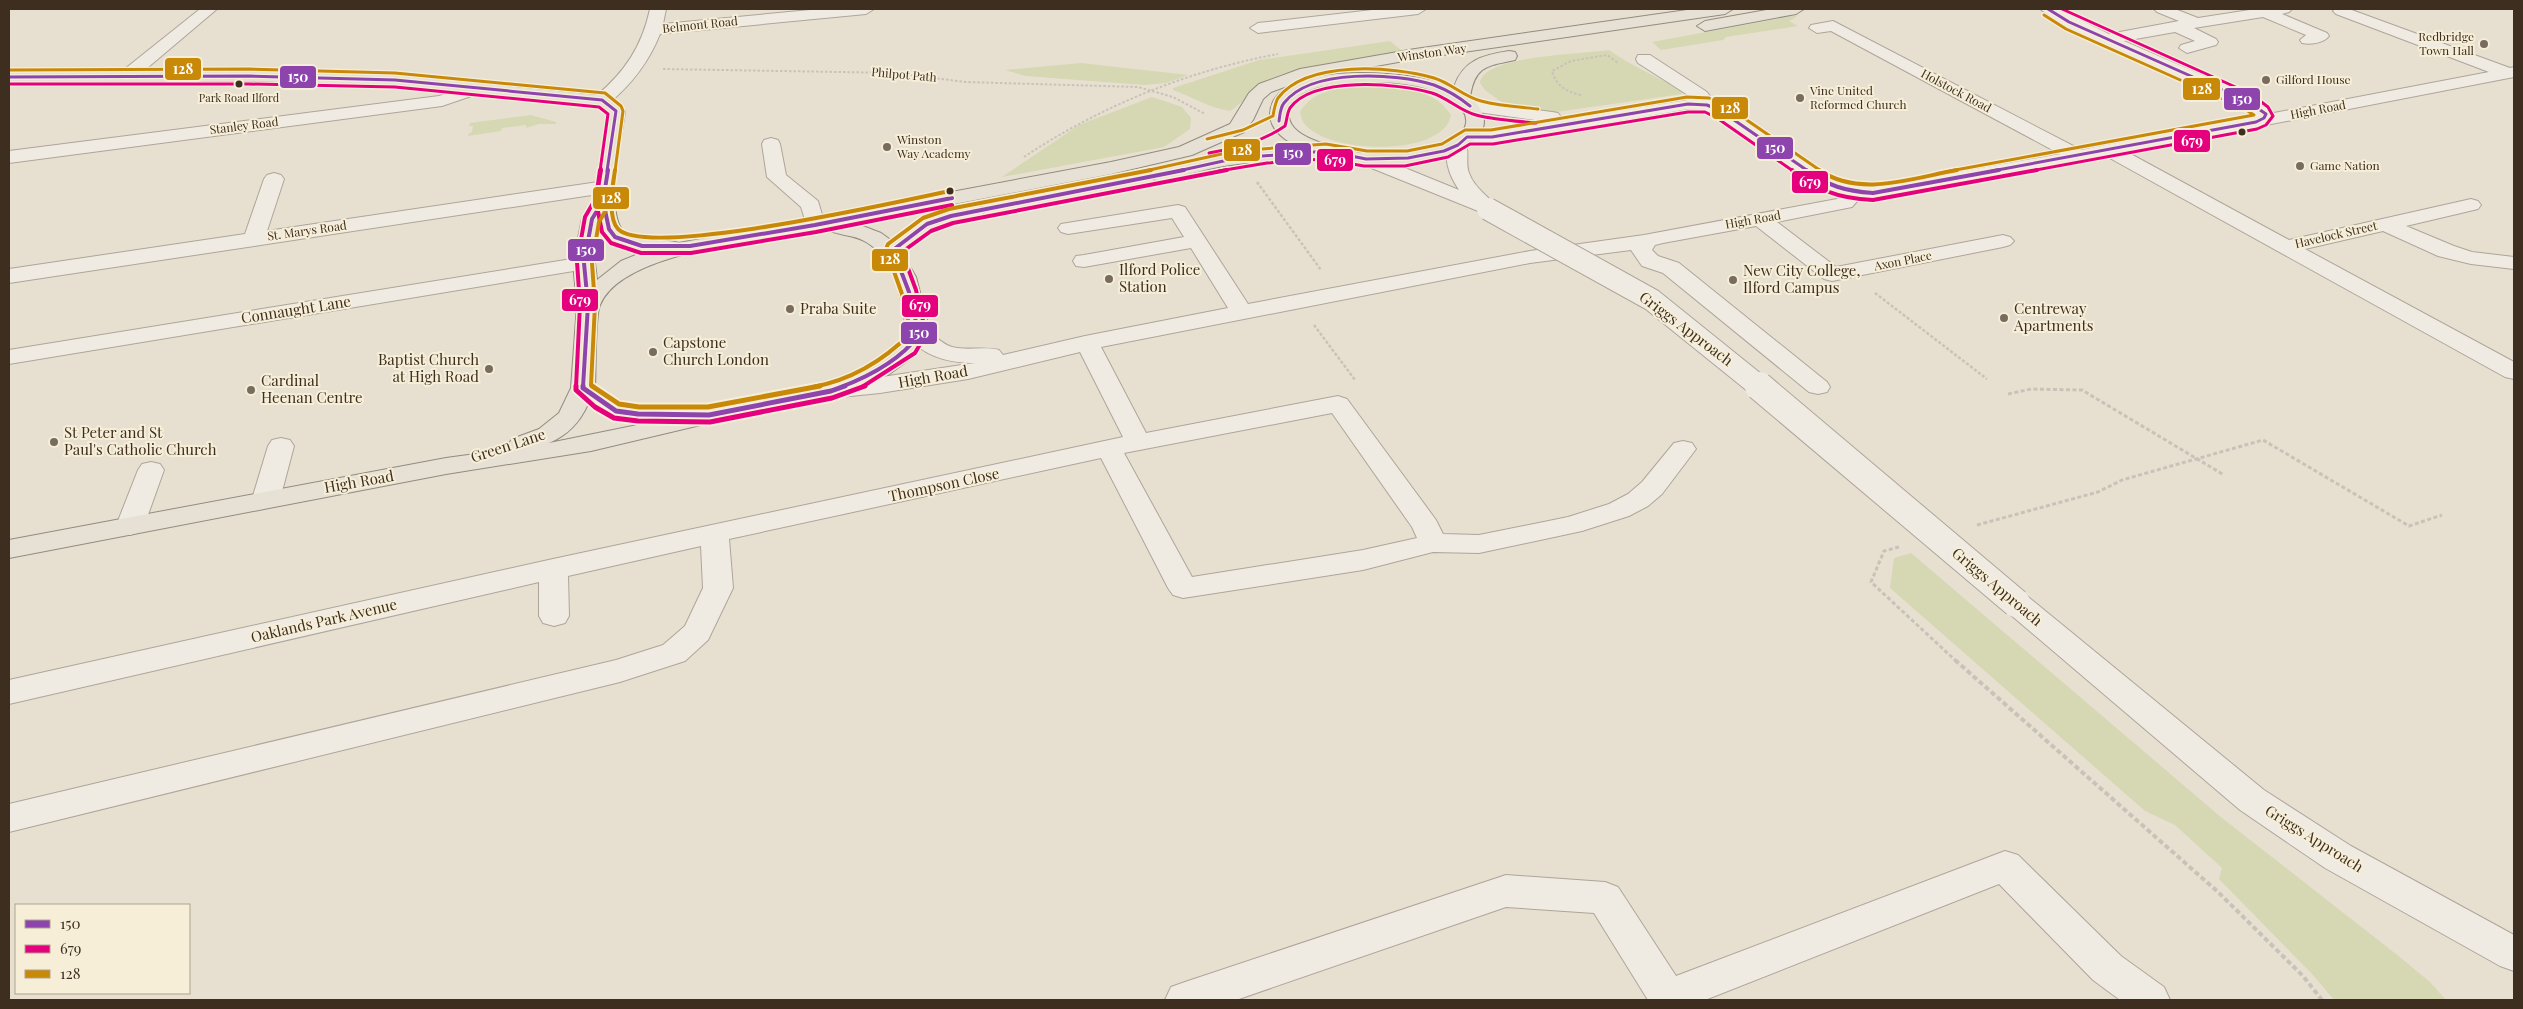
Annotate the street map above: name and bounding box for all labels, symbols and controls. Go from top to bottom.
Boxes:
street label: Belmont Road [661,12,738,36]
place label: Redbridge Town Hall [2418,28,2475,58]
marker: Redbridge Town Hall [2478,38,2490,50]
street label: Winston Way [1395,39,1467,65]
line badge: 128 [164,57,202,81]
text: 128 [173,59,193,78]
street label: Philpot Path [871,63,938,85]
line badge: 150 [279,65,317,89]
street label: Holstock Road [1918,65,1994,115]
text: 150 [288,67,308,86]
place label: Gilford House [2276,71,2351,87]
marker: Gilford House [2260,74,2272,86]
line badge: 128 [2182,77,2221,101]
marker: Park Road Ilford [234,79,244,89]
text: 128 [2192,79,2212,98]
place label: Vine United Reformed Church [1809,82,1907,112]
line badge: 150 [2223,87,2261,111]
text: 150 [2232,89,2252,108]
place label: Park Road Ilford [199,90,280,105]
marker: Vine United Reformed Church [1794,92,1806,104]
line badge: 128 [1711,96,1749,120]
street label: High Road [2289,96,2347,122]
text: 128 [1720,98,1740,117]
street label: Stanley Road [209,113,279,137]
unlabelled marker [2237,127,2247,137]
line badge: 679 [2173,129,2211,153]
place label: Winston Way Academy [896,131,971,161]
text: 679 [2181,131,2203,150]
line badge: 150 [1756,136,1794,160]
line badge: 128 [1223,138,1261,162]
text: 150 [1765,138,1785,157]
text: 128 [1232,140,1252,159]
marker: Winston Way Academy [881,141,893,153]
line badge: 150 [1274,142,1312,166]
text: 150 [1283,143,1303,162]
line badge: 679 [1316,148,1354,172]
text: 679 [1324,150,1346,169]
place label: Game Nation [2310,157,2380,173]
marker: Game Nation [2294,160,2306,172]
line badge: 679 [1791,170,1829,194]
text: 679 [1799,172,1821,191]
line badge: 128 [592,186,630,210]
unlabelled marker [945,186,955,196]
text: 128 [601,188,621,207]
street label: High Road [1724,206,1782,232]
street label: St. Marys Road [266,217,348,244]
street label: Havelock Street [2293,217,2379,251]
line badge: 150 [567,238,605,262]
text: 150 [576,240,596,259]
street label: Axon Place [1872,247,1933,274]
line badge: 128 [871,248,909,272]
text: 128 [880,249,900,268]
place label: Ilford Police Station [1119,259,1200,296]
place label: New City College, Ilford Campus [1743,260,1860,297]
marker: Ilford Police Station [1103,273,1115,285]
marker: New City College, Ilford Campus [1727,274,1739,286]
street label: Griggs Approach [1636,286,1738,370]
line badge: 679 [561,288,599,312]
street label: Connaught Lane [239,290,352,328]
text: 679 [569,290,591,309]
line badge: 679 [901,294,939,318]
text: 679 [909,295,931,314]
place label: Praba Suite [800,298,877,318]
place label: Centreway Apartments [2013,298,2094,335]
marker: Praba Suite [784,303,796,315]
marker: Centreway Apartments [1998,312,2010,324]
line badge: 150 [900,321,938,345]
text: 150 [909,323,929,342]
place label: Capstone Church London [663,332,769,369]
marker: Capstone Church London [647,346,659,358]
place label: Baptist Church at High Road [378,349,479,386]
street label: High Road [896,360,969,392]
marker: Baptist Church at High Road [483,363,495,375]
place label: Cardinal Heenan Centre [261,370,363,407]
marker: Cardinal Heenan Centre [245,384,257,396]
place label: St Peter and St Paul's Catholic Church [64,422,217,459]
street label: Green Lane [468,424,548,467]
marker: St Peter and St Paul's Catholic Church [48,436,60,448]
street label: Thompson Close [886,463,1001,506]
street label: High Road [322,465,395,497]
street label: Griggs Approach [1948,542,2047,630]
street label: Oaklands Park Avenue [249,593,399,647]
street label: Griggs Approach [2262,800,2368,876]
legend [15,904,190,994]
text: 150 [60,913,81,933]
text: 679 [60,938,81,958]
text: 128 [60,963,81,983]

